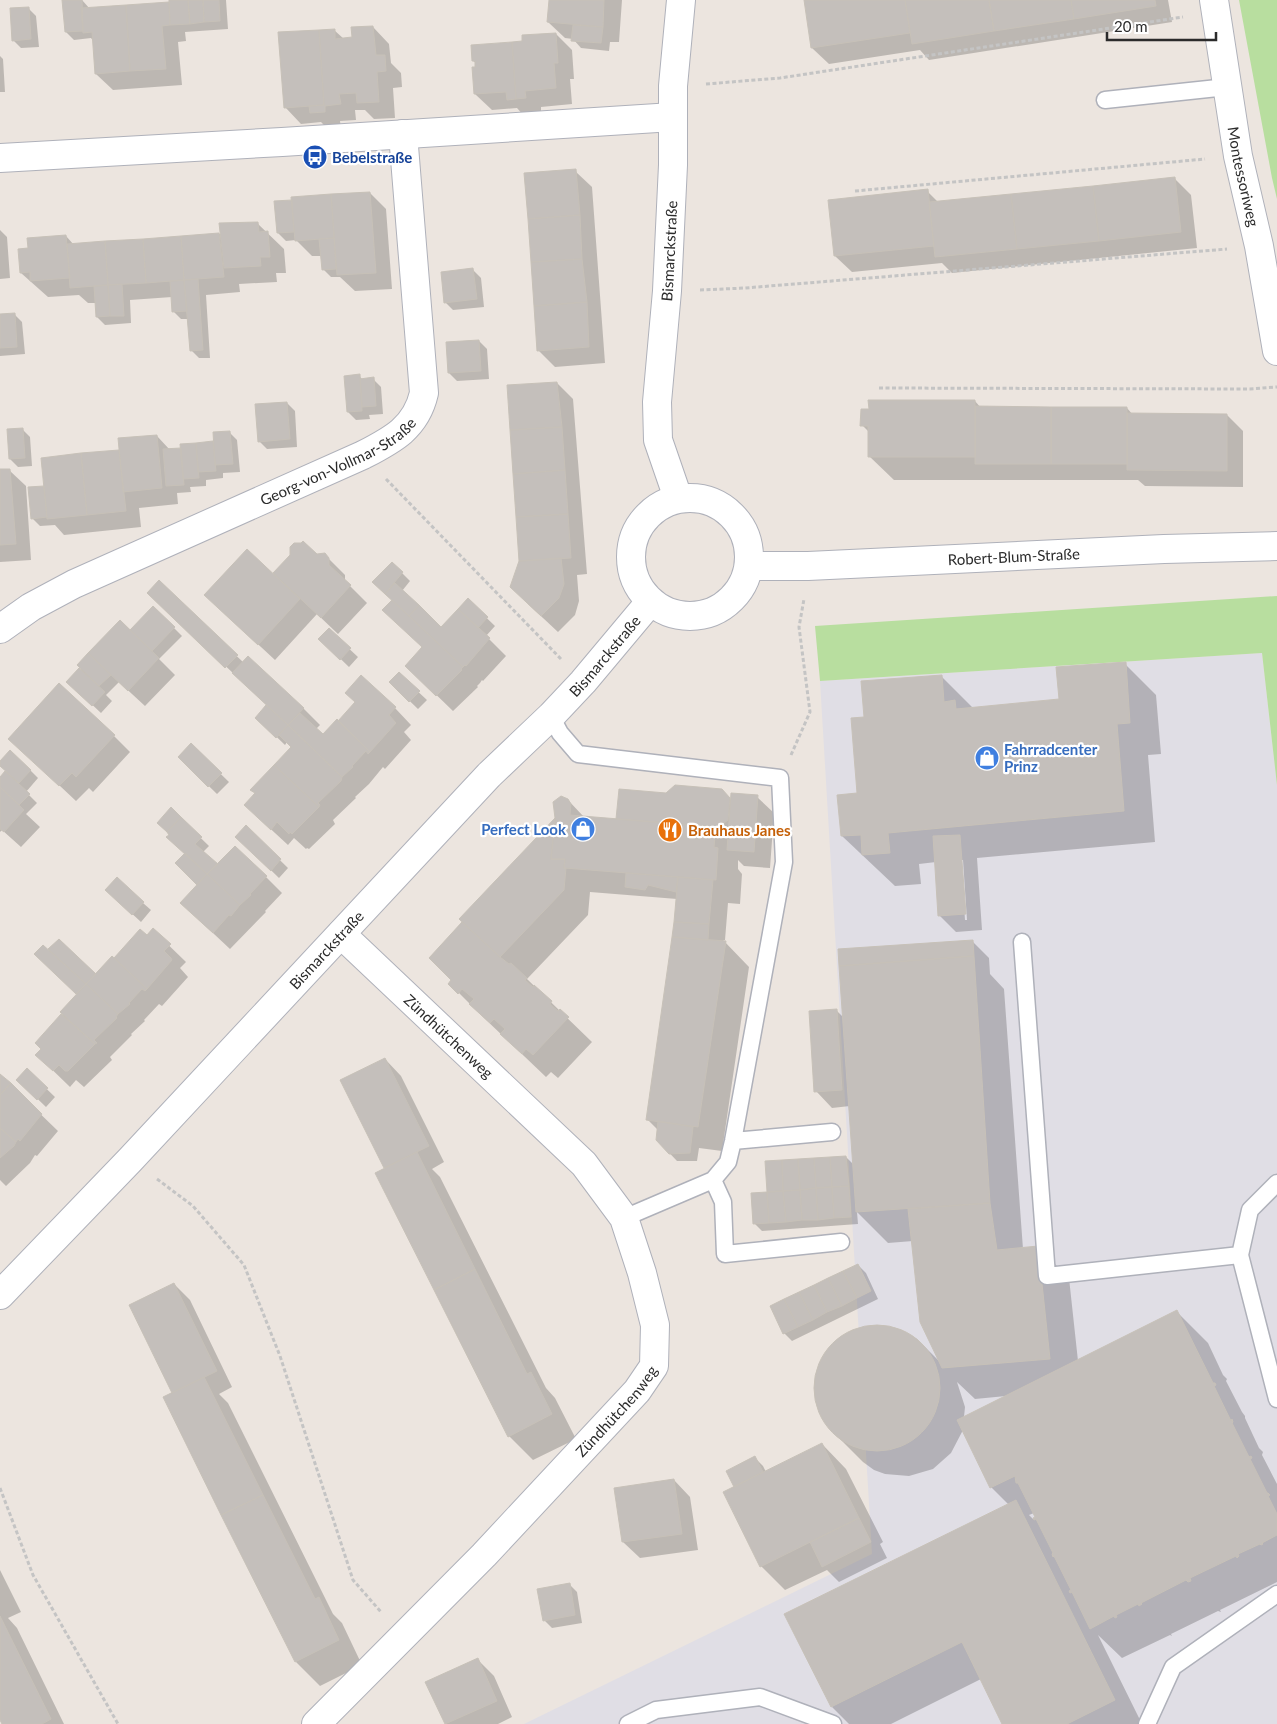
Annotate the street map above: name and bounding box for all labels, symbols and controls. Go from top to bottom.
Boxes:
scale bar [1107,10,1216,42]
text: 20 m [1114,17,1148,35]
street label: Montessoriweg [1225,125,1263,228]
bus stop icon: Bebelstraße [302,144,328,170]
place label: Bebelstraße [332,148,412,166]
street label: Bismarckstraße [657,200,680,302]
street label: Georg-von-Vollmar-Straße [257,414,420,509]
street label: Robert-Blum-Straße [947,544,1080,568]
street label: Bismarckstraße [565,612,644,700]
place label: Fahrradcenter Prinz [1004,740,1098,775]
shop icon: Fahrradcenter Prinz [974,745,1000,771]
shop icon: Perfect Look [570,816,596,842]
restaurant icon: Brauhaus Janes [657,817,683,843]
place label: Perfect Look [481,820,567,838]
place label: Brauhaus Janes [688,821,791,839]
street label: Bismarckstraße [285,907,367,993]
street label: Zündhütchenweg [401,990,497,1082]
street label: Zündhütchenweg [572,1362,661,1460]

